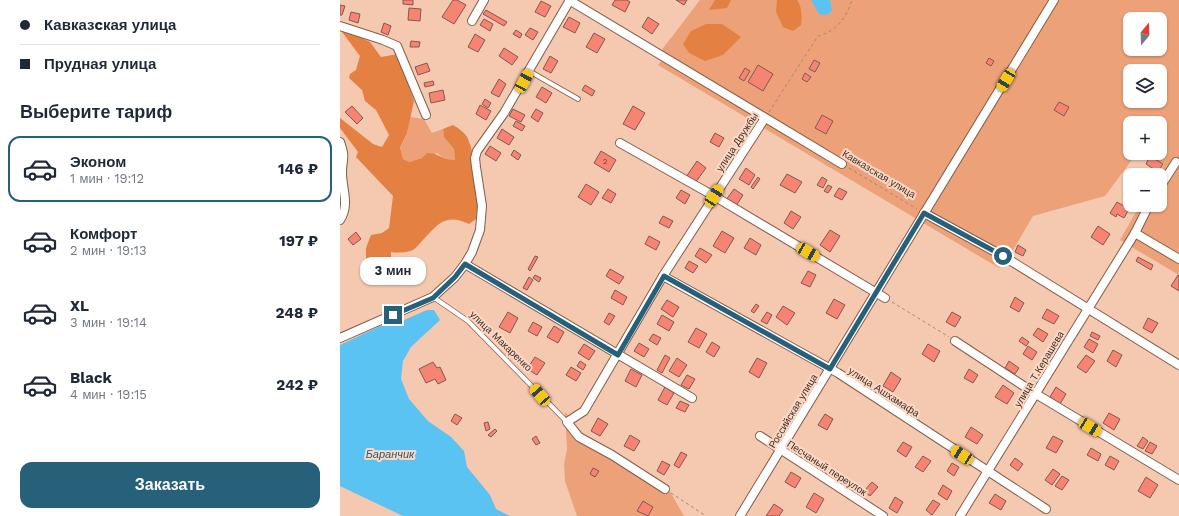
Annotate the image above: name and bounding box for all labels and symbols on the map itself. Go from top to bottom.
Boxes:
north arrow [1123,12,1167,56]
car [995,67,1017,93]
car [513,68,535,94]
street label: улица Дружбы [714,111,760,173]
street label: Кавказcкая улица [840,148,918,200]
house number: 2 [603,157,608,166]
car [702,183,726,209]
car [795,241,821,263]
route start [994,247,1012,265]
callout: 3 мин [360,257,426,285]
route end [384,306,402,324]
street label: улица Макаренко [468,309,535,374]
street label: улица Т.Керашева [1012,329,1066,409]
street label: улица Ашхамафа [847,365,922,419]
street label: Российская улица [767,372,820,450]
car [528,382,552,408]
car [1077,416,1103,438]
street label: Песчаный переулок [785,438,869,498]
car [949,443,975,467]
water label: Баранчик [366,448,415,461]

